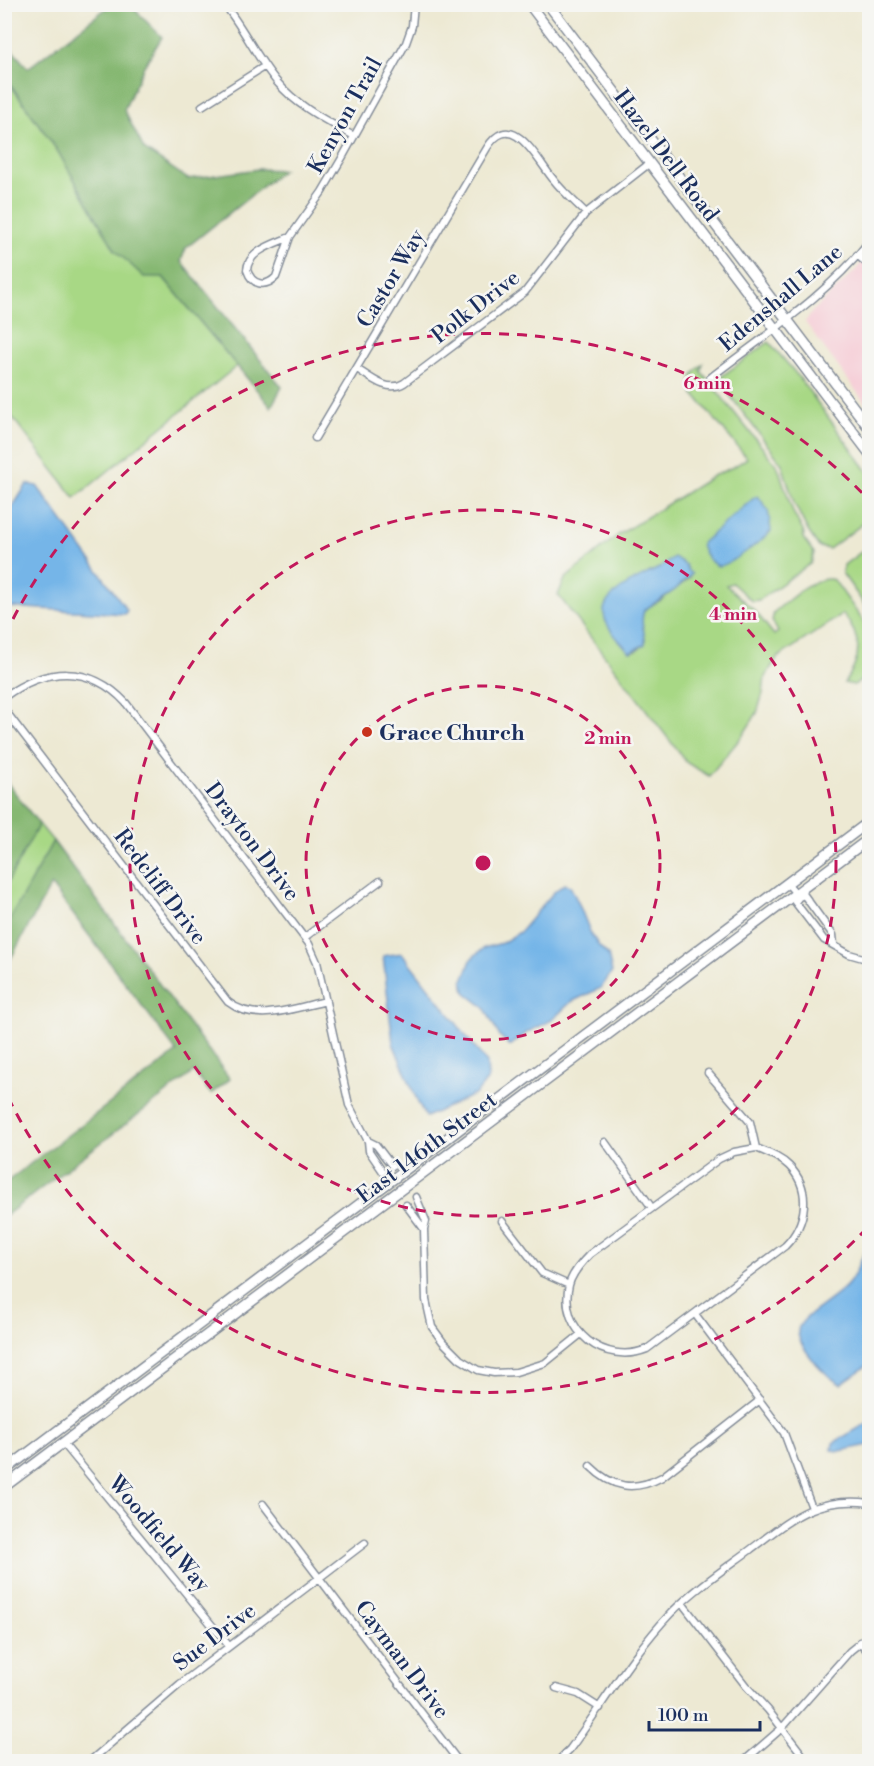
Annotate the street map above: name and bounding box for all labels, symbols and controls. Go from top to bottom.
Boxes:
street label: Kenyon Trail [302,52,389,179]
street label: Hazel Dell Road [607,85,725,228]
street label: Castor Way [351,224,431,333]
street label: Edenshall Lane [714,239,848,358]
street label: Polk Drive [426,264,525,350]
text: 6 min [683,372,731,395]
text: 4 min [709,603,757,626]
place label: Grace Church [379,720,525,747]
marker: Grace Church [360,725,374,739]
text: 2 min [584,727,632,750]
street label: Drayton Drive [198,777,305,907]
street label: Redcliff Drive [107,824,212,950]
centre of rings [473,853,493,873]
street label: East 146th Street [351,1086,503,1210]
street label: Woodfield Way [102,1469,216,1598]
street label: Cayman Drive [349,1596,455,1724]
street label: Sue Drive [168,1597,262,1677]
scale bar [649,1694,760,1732]
text: 100 m [658,1704,709,1727]

